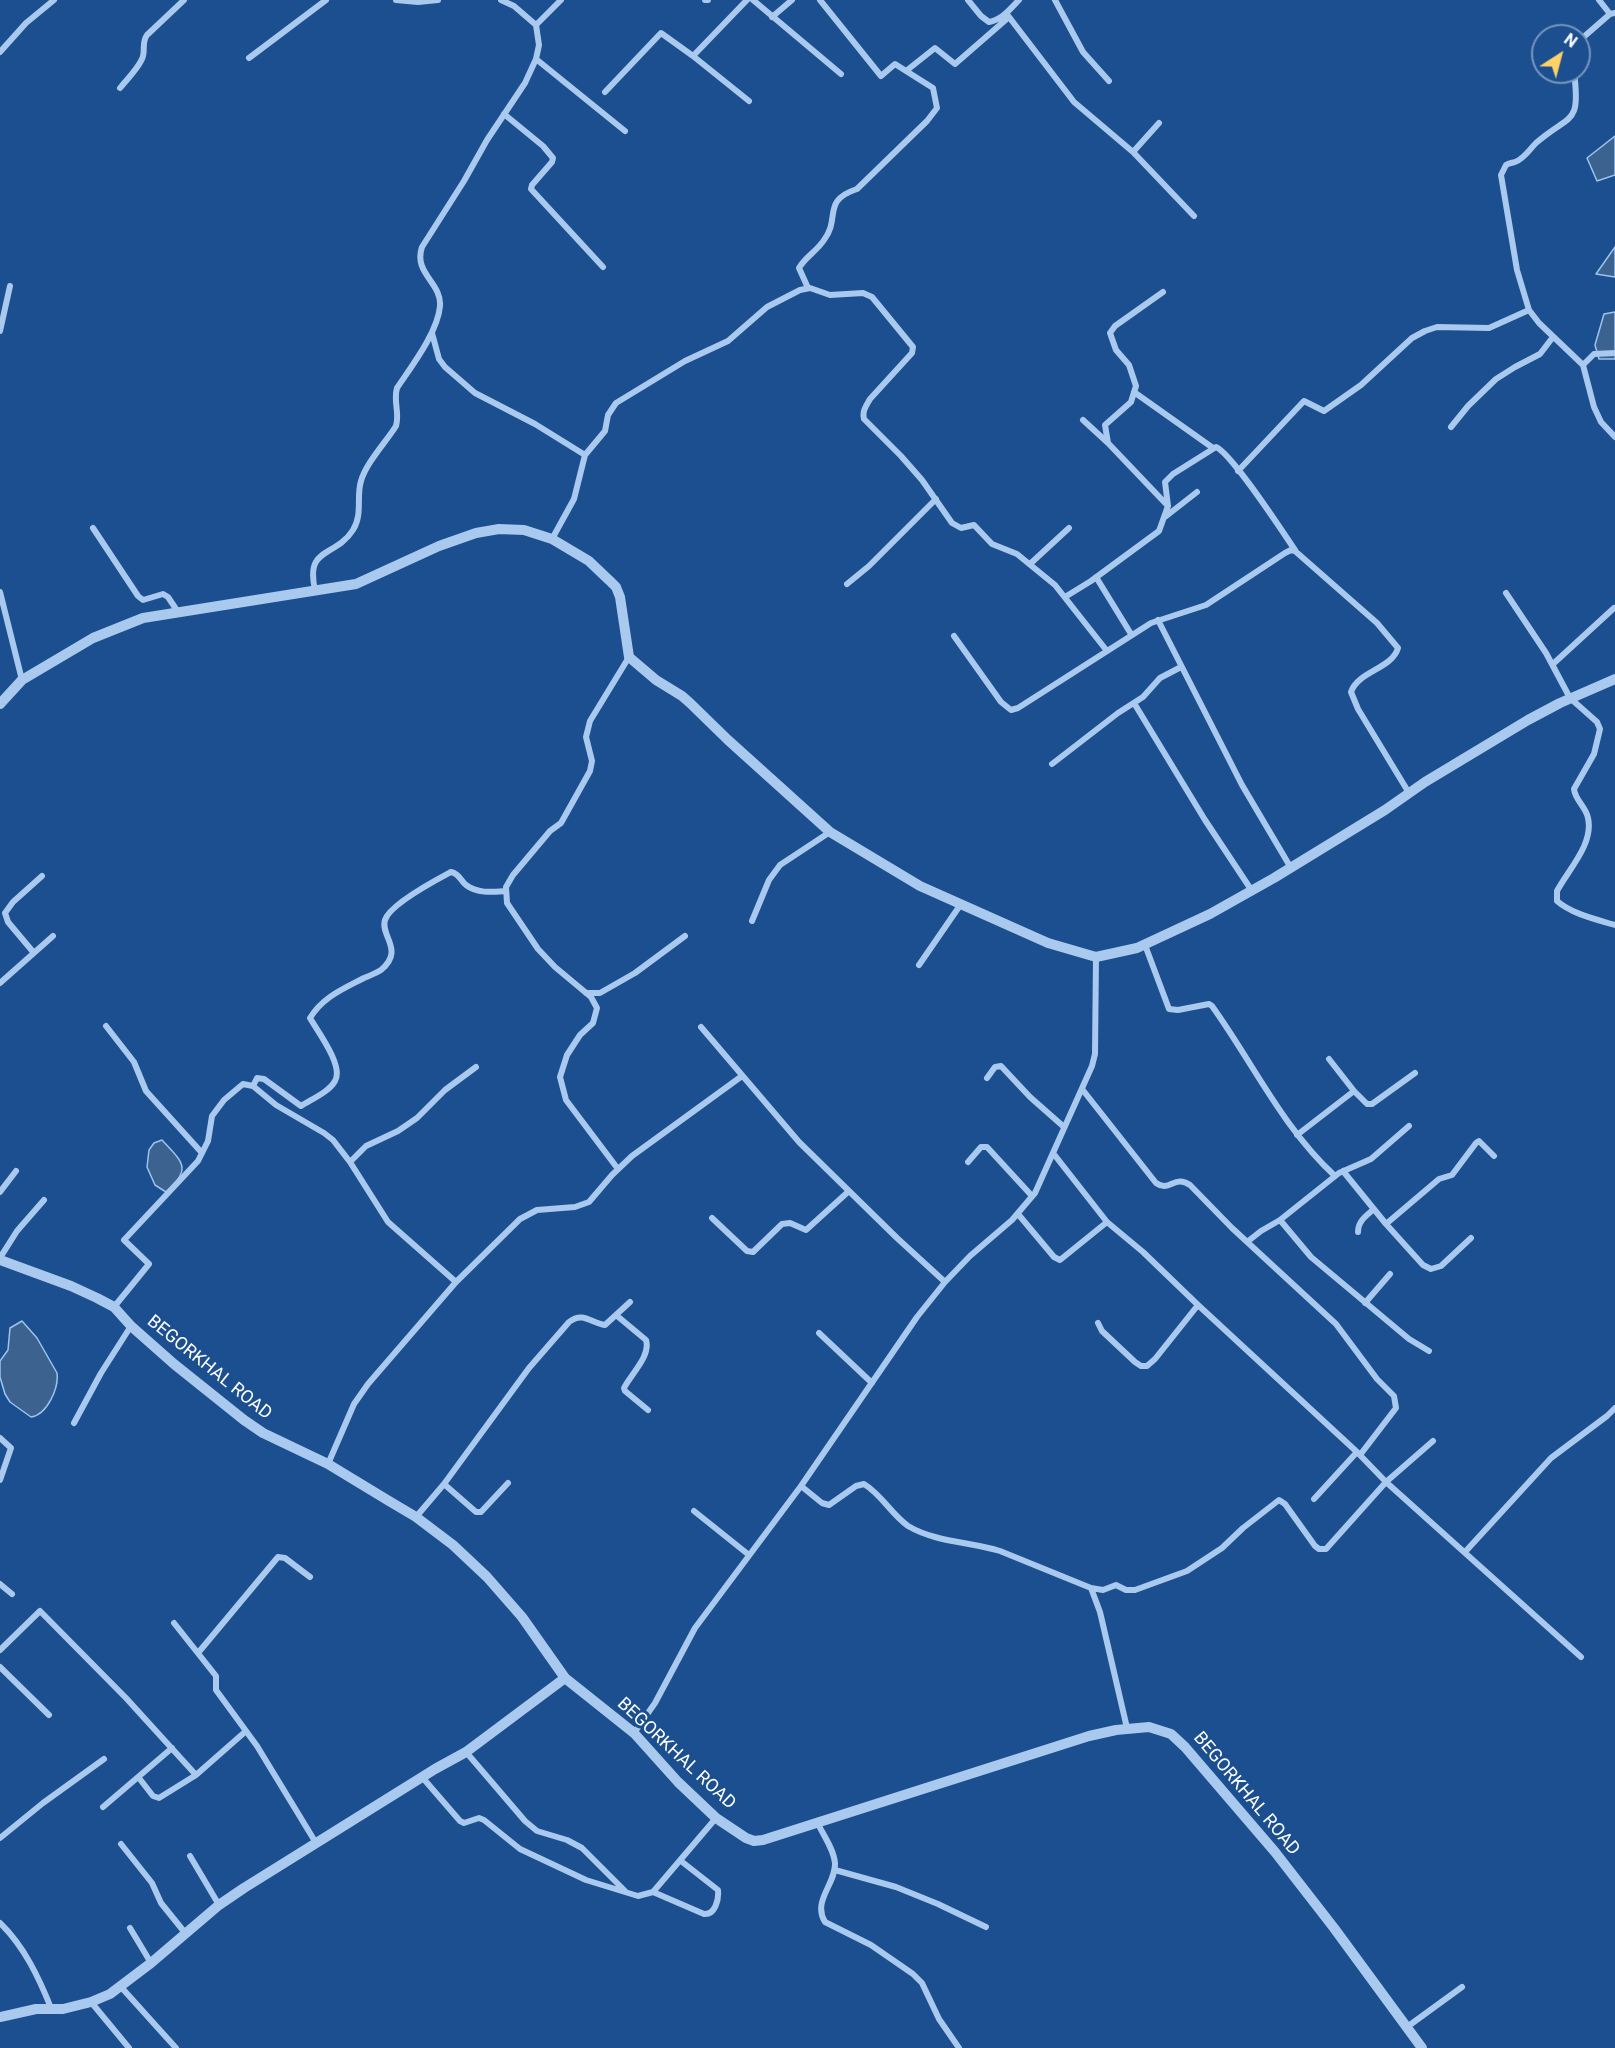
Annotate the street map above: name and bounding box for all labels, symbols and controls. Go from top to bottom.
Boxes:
north arrow [1531,24,1591,84]
text: N [1561,30,1581,52]
street label: BEGORKHAL ROAD [142,1311,276,1425]
street label: BEGORKHAL ROAD [612,1694,740,1814]
street label: BEGORKHAL ROAD [1188,1728,1304,1860]

